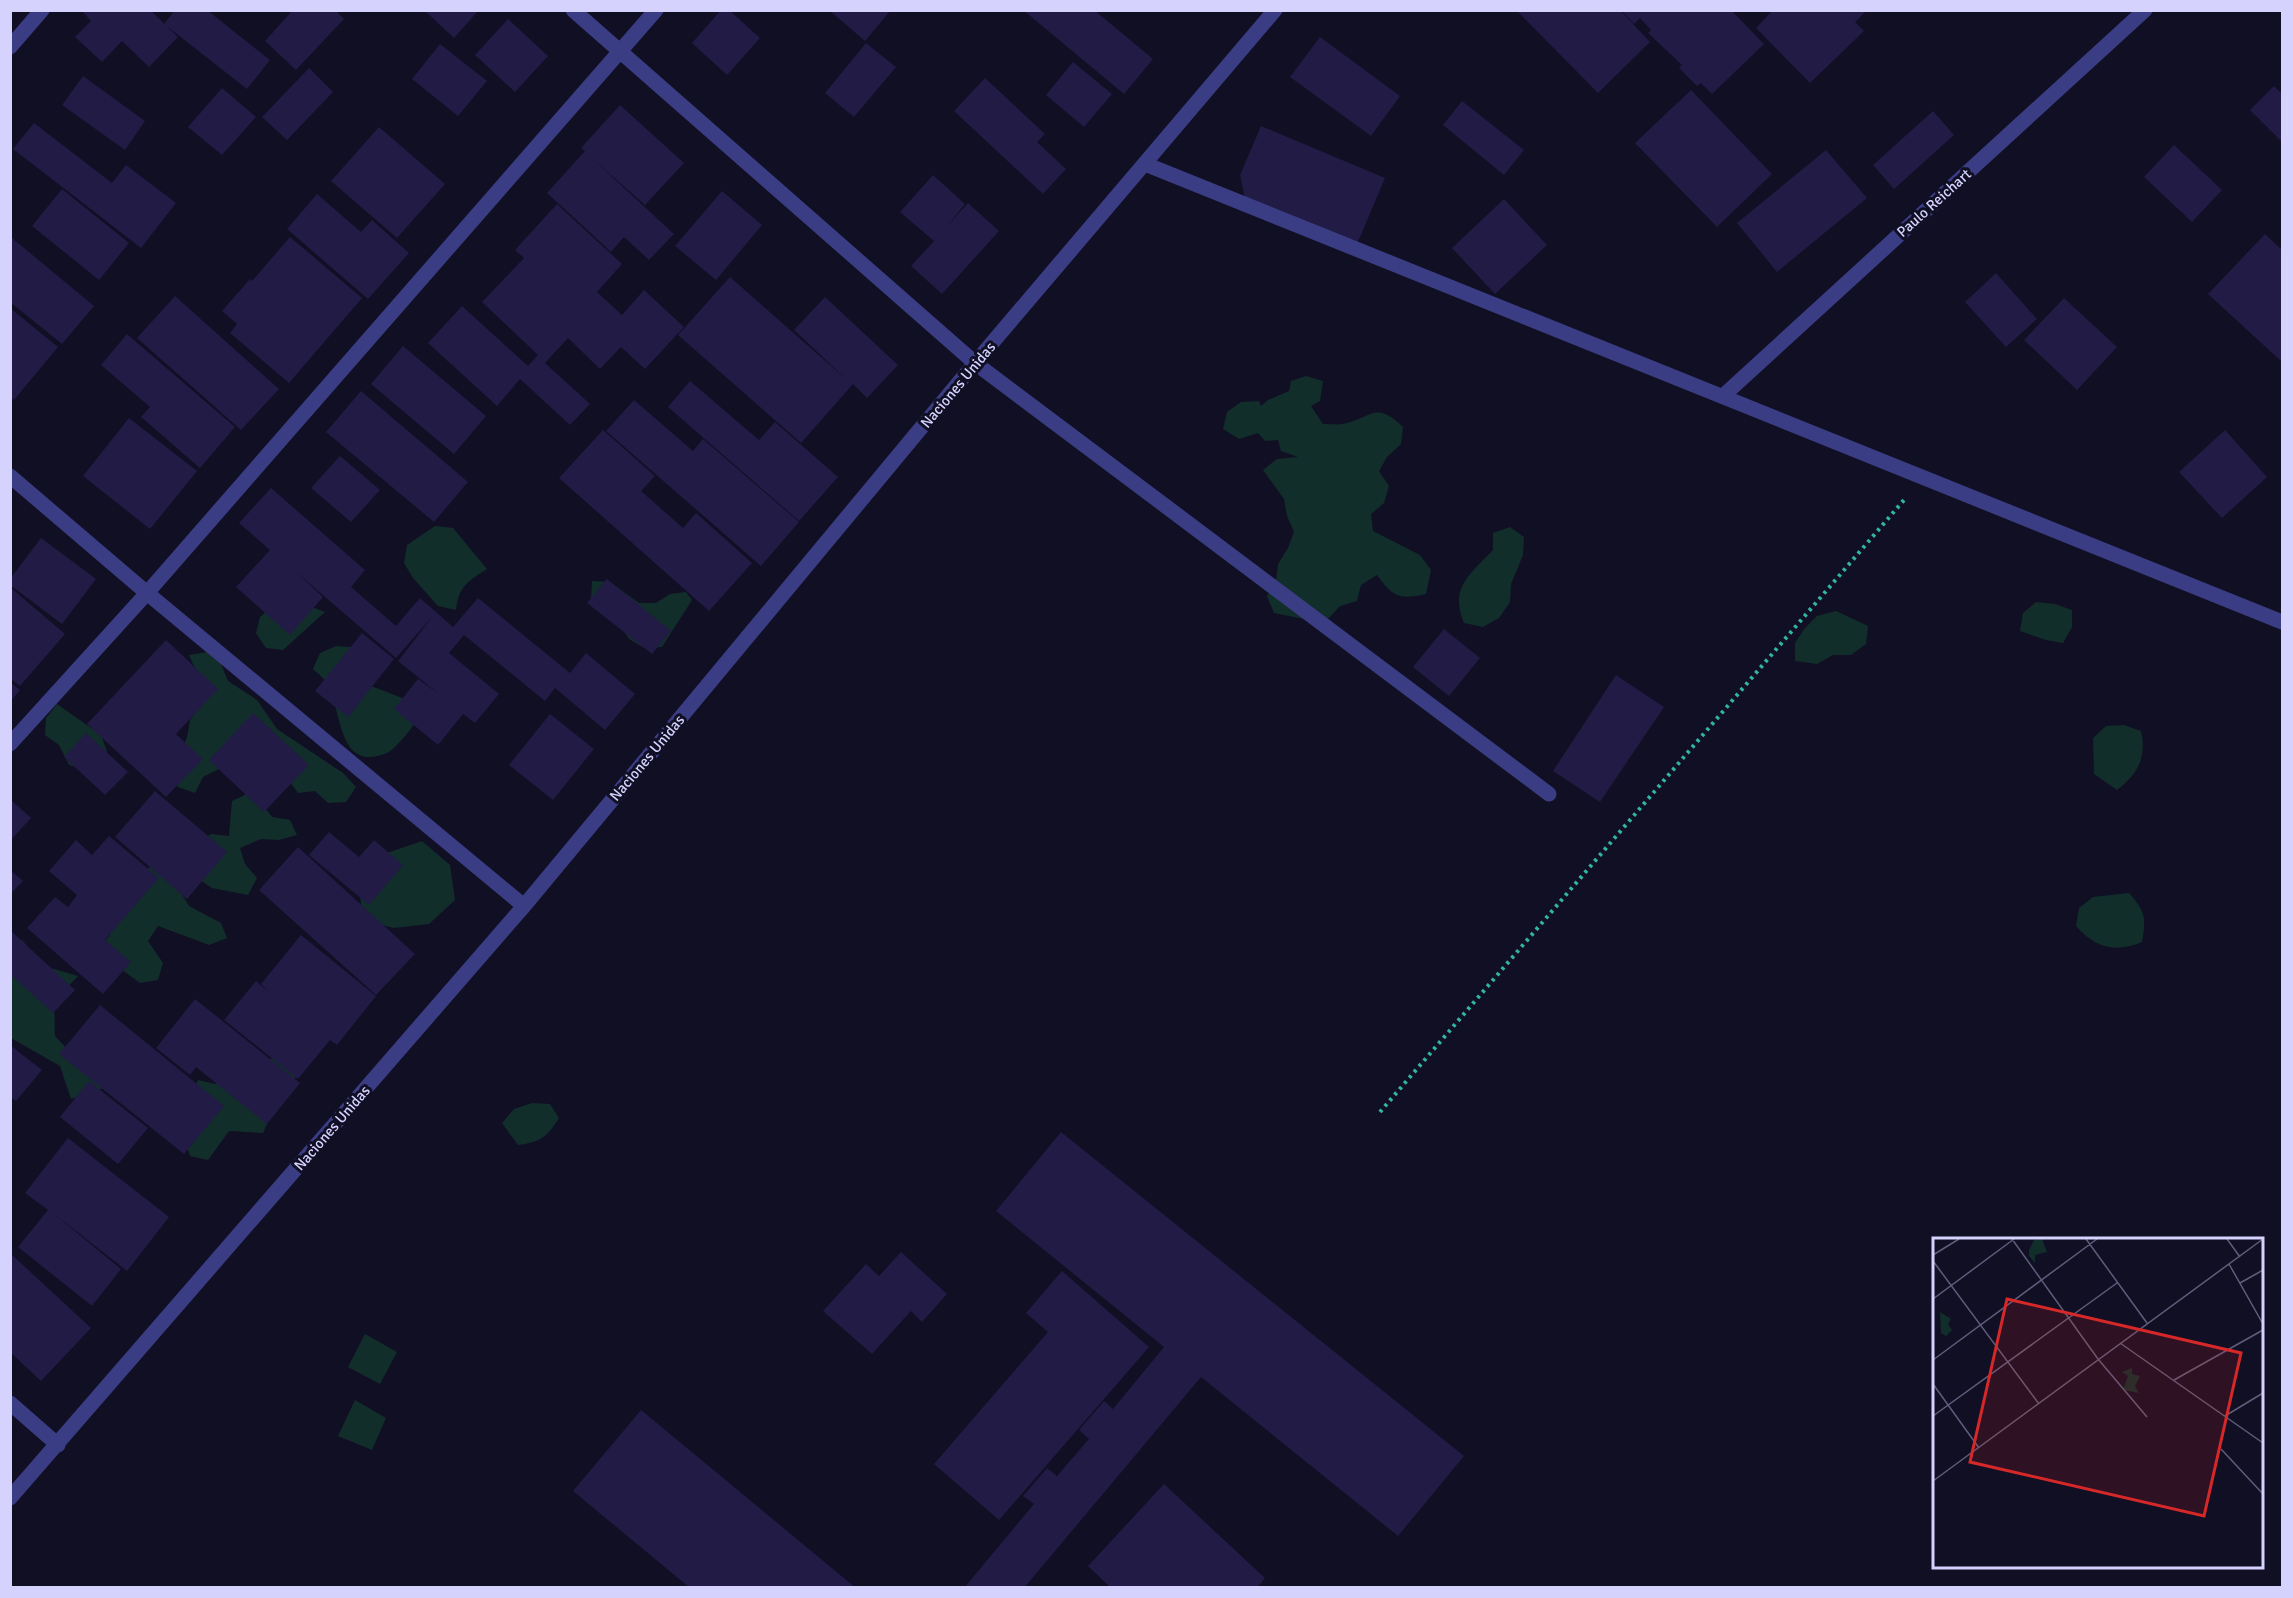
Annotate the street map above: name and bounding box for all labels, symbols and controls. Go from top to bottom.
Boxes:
street label: Paulo Reichart [1893,165,1975,241]
street label: Naciones Unidas [917,338,999,432]
street label: Naciones Unidas [606,711,688,805]
street label: Naciones Unidas [290,1081,374,1174]
inset map [1933,1238,2263,1568]

